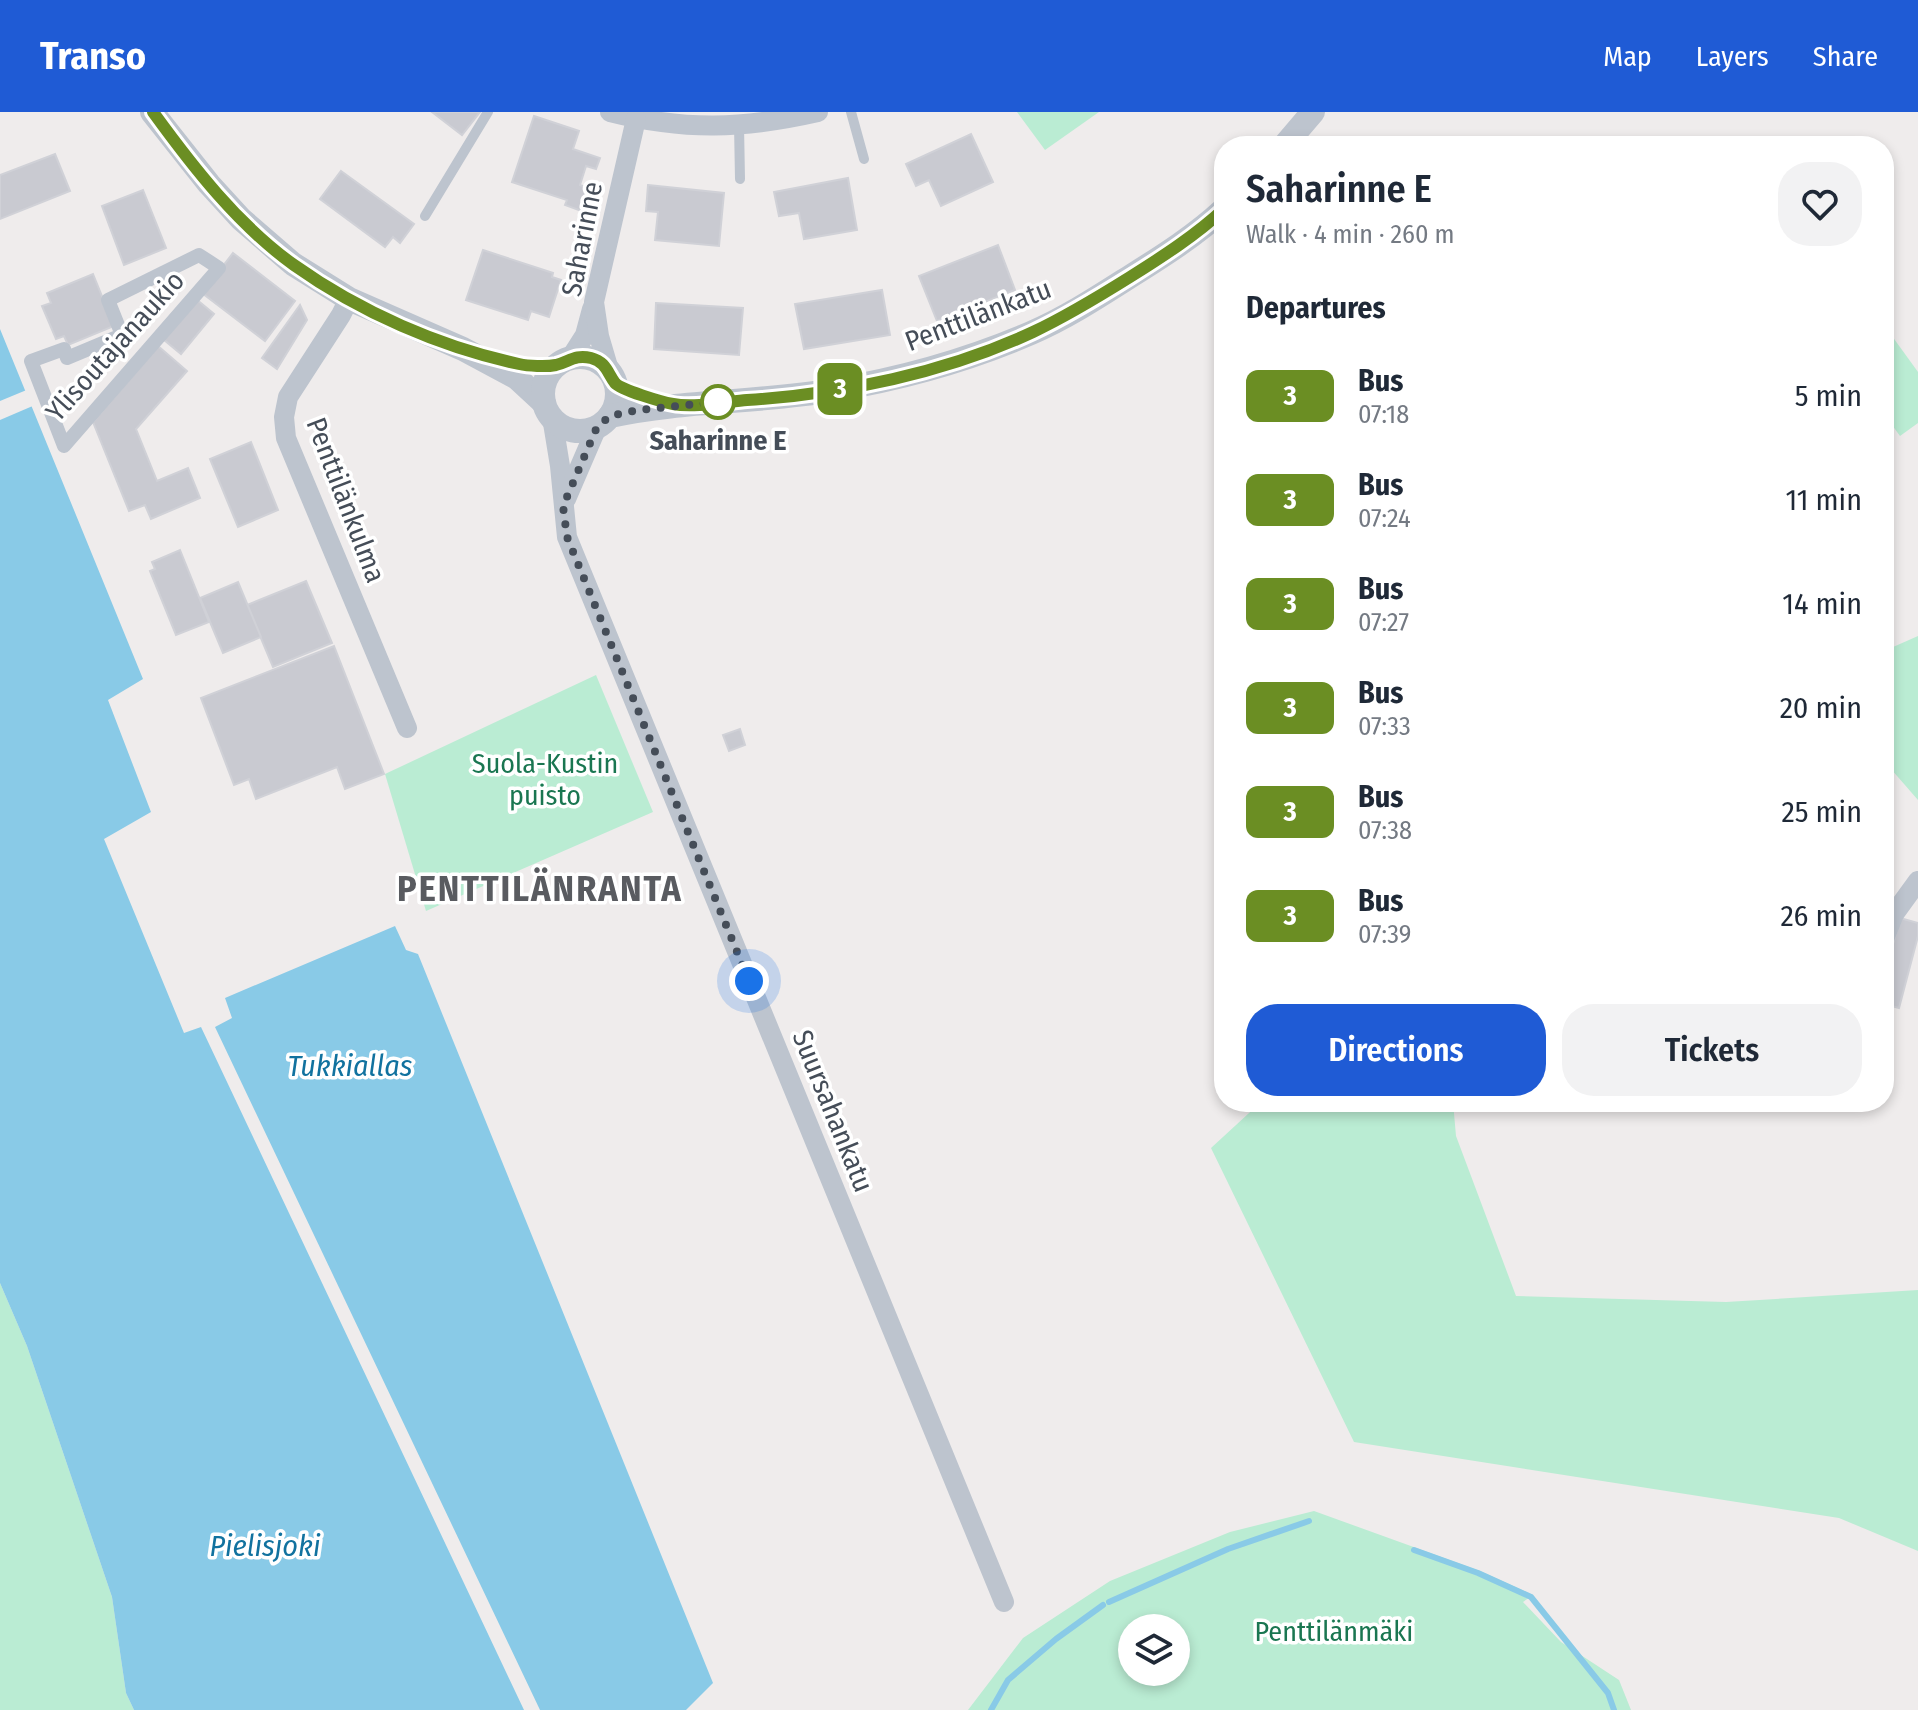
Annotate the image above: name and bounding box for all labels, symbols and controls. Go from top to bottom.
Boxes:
text: Transo [40,33,146,79]
text: Map [1603,40,1652,73]
text: Layers [1696,40,1769,73]
text: Share [1813,40,1878,73]
button: heart [1778,162,1862,246]
text: Saharinne E [1246,166,1432,212]
street label: Saharinne [555,179,609,299]
text: Walk · 4 min · 260 m [1246,219,1455,250]
street label: Ylisoutajanaukio [39,264,191,428]
street label: Penttilänkatu [900,272,1056,358]
text: Departures [1246,290,1386,326]
line badge: 3 [814,363,866,415]
text: Bus [1358,363,1403,399]
text: 3 [833,372,847,405]
text: 5 min [1795,378,1862,414]
text: 3 [1283,379,1297,412]
marker: Saharinne E [701,385,735,419]
text: 07:18 [1358,399,1409,430]
street label: Penttilänkulma [299,413,393,587]
place label: Saharinne E [649,424,787,457]
text: Bus [1358,467,1403,503]
text: 11 min [1786,482,1862,518]
text: 3 [1283,483,1297,516]
text: 07:24 [1358,503,1411,534]
text: Bus [1358,571,1403,607]
text: 14 min [1782,586,1862,622]
text: 3 [1283,587,1297,620]
text: 07:27 [1358,607,1409,638]
text: Bus [1358,675,1403,711]
text: 20 min [1780,690,1862,726]
text: 3 [1283,691,1297,724]
text: 07:33 [1358,711,1411,742]
park label: Suola-Kustin puisto [472,747,618,812]
text: Bus [1358,779,1403,815]
text: 25 min [1782,794,1862,830]
text: 3 [1283,795,1297,828]
text: 07:38 [1358,815,1412,846]
district label: PENTTILÄNRANTA [397,867,683,911]
text: Bus [1358,883,1403,919]
text: 26 min [1780,898,1862,934]
text: 3 [1283,899,1297,932]
text: 07:39 [1358,919,1411,950]
your location [729,961,769,1001]
button: Directions [1246,1004,1546,1096]
button: Tickets [1562,1004,1862,1096]
street label: Suursahankatu [786,1025,880,1197]
water label: Tukkiallas [288,1048,413,1084]
water label: Pielisjoki [210,1528,321,1564]
map controls [1118,1614,1190,1686]
button: layers [1118,1614,1190,1686]
park label: Penttilänmäki [1255,1615,1413,1648]

